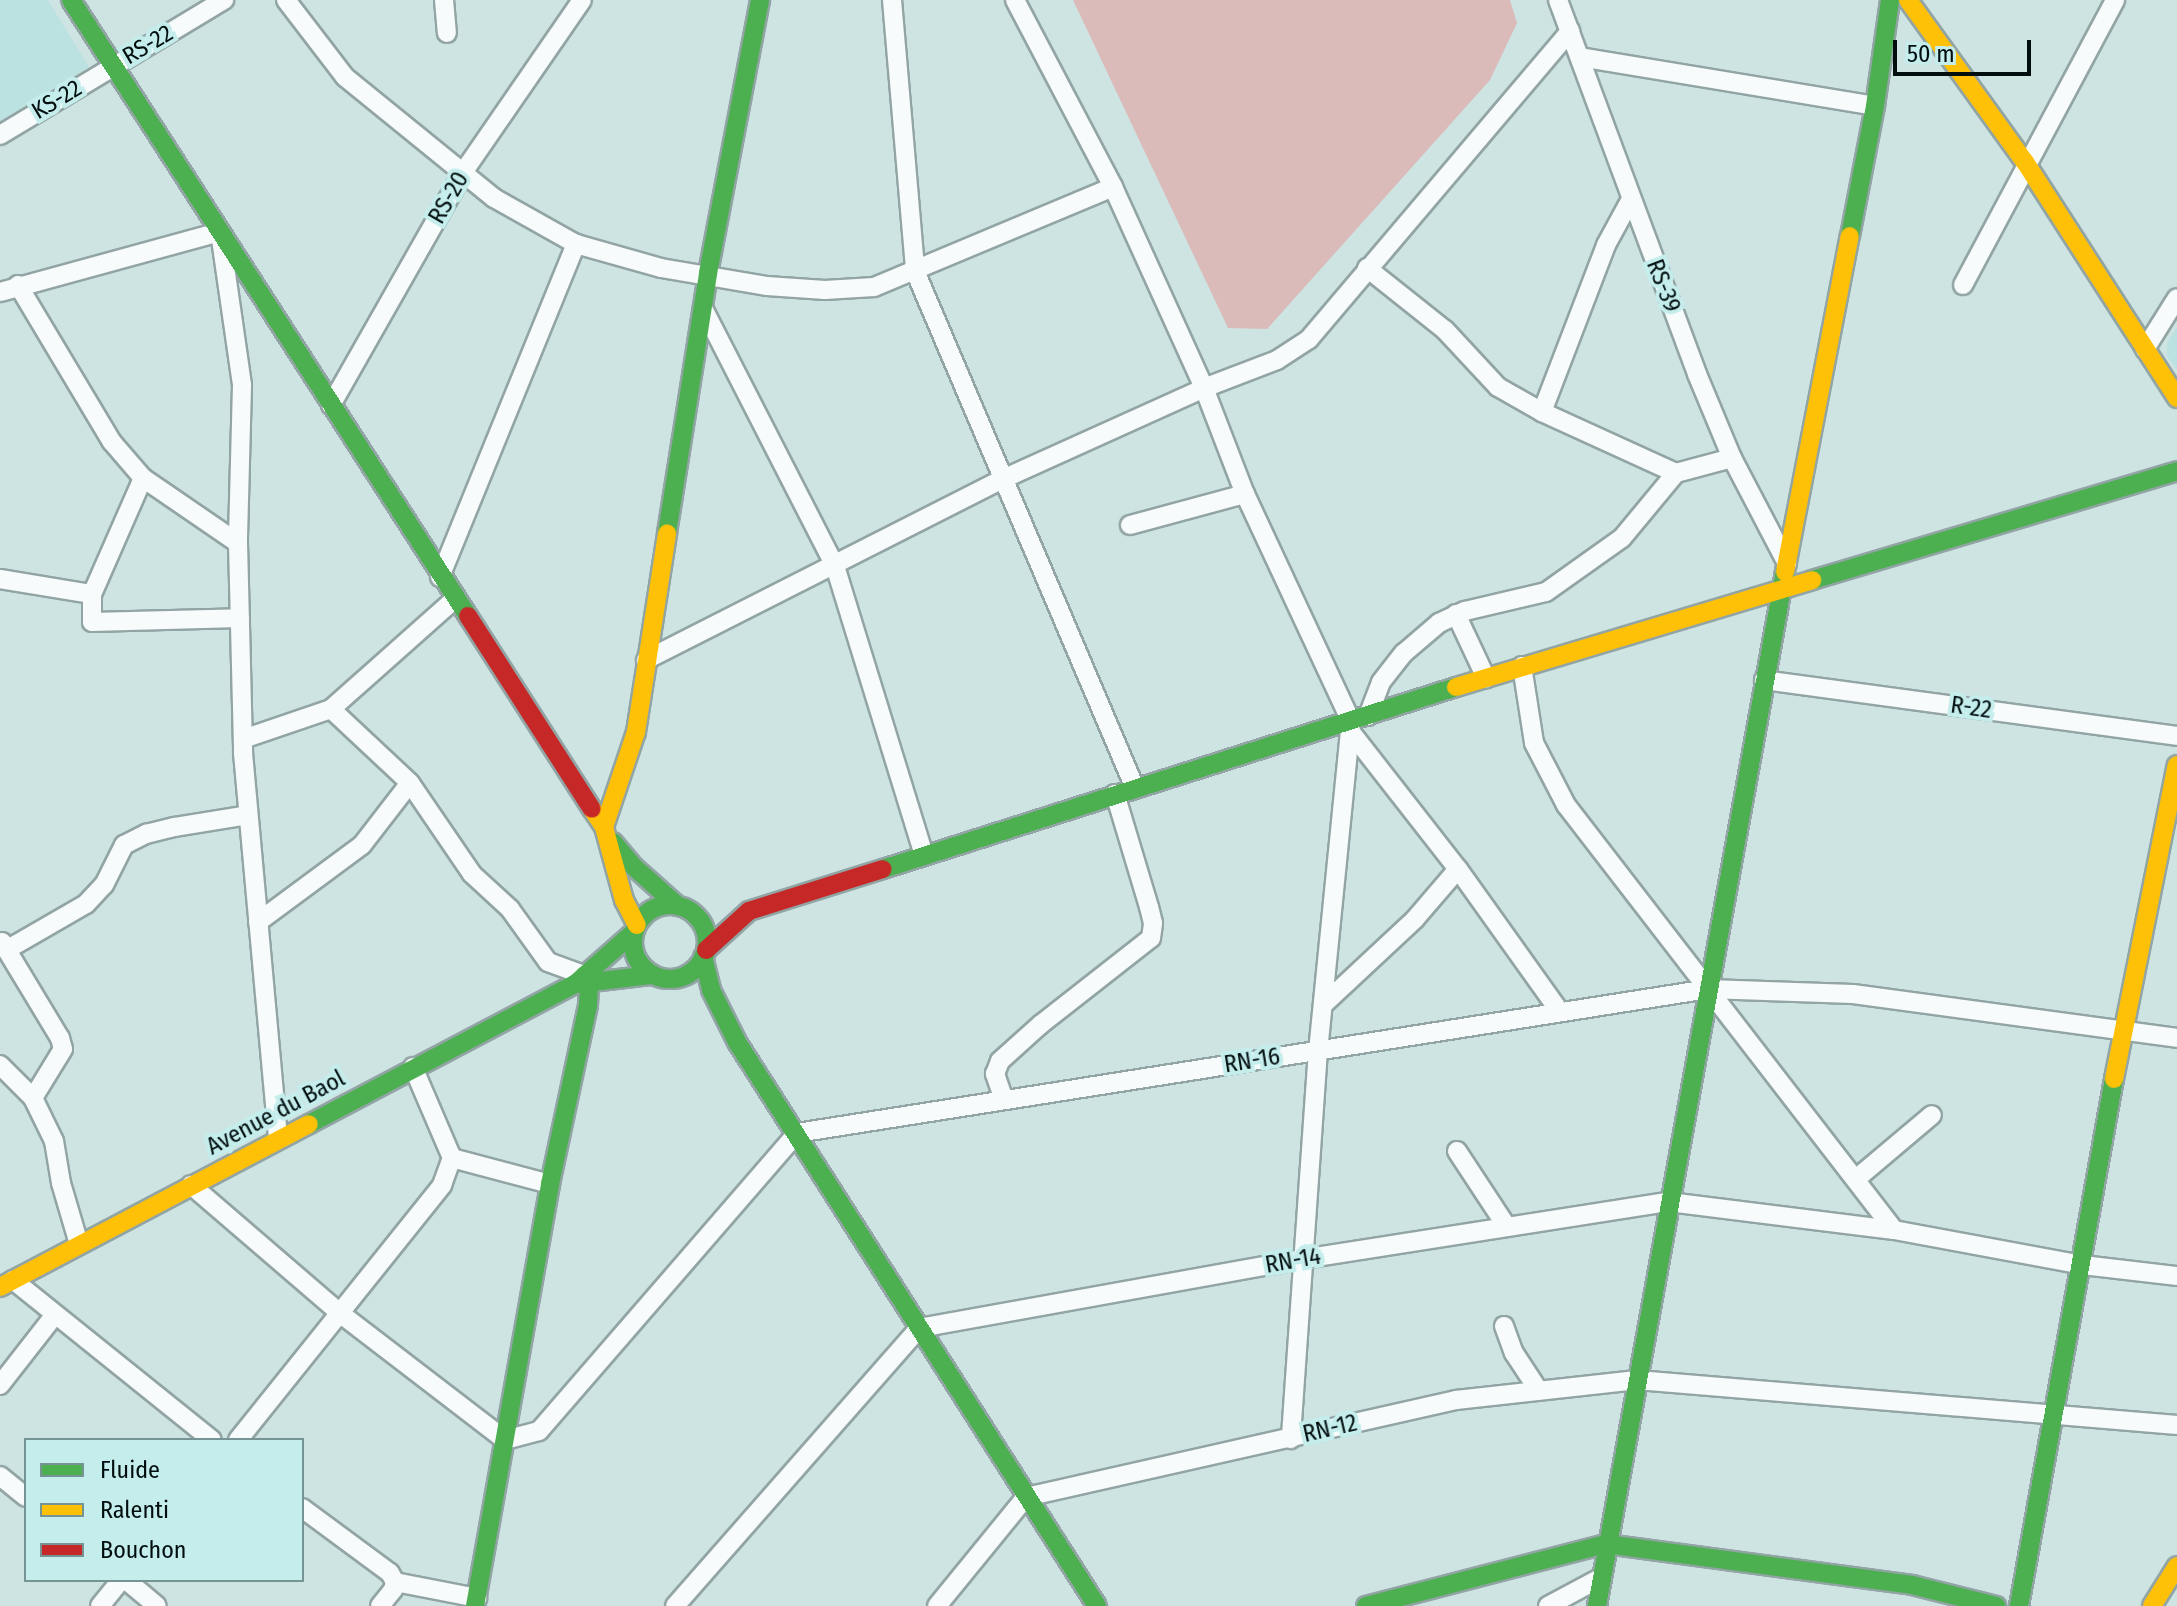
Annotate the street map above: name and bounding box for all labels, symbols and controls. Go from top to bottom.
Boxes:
street label: RS-22 [118,19,178,71]
scale bar [1897,24,2035,74]
text: 50 m [1907,40,1955,68]
street label: KS-22 [27,74,87,126]
street label: RS-20 [423,167,475,229]
street label: RS-39 [1640,255,1686,317]
street label: R-22 [1949,691,1993,725]
street label: RN-16 [1222,1042,1282,1080]
street label: Avenue du Baol [202,1064,350,1162]
street label: RN-14 [1263,1242,1323,1280]
street label: RN-12 [1300,1409,1360,1449]
legend [24,1438,304,1582]
text: Fluide [100,1456,160,1484]
text: Ralenti [100,1496,169,1524]
text: Bouchon [100,1536,187,1564]

